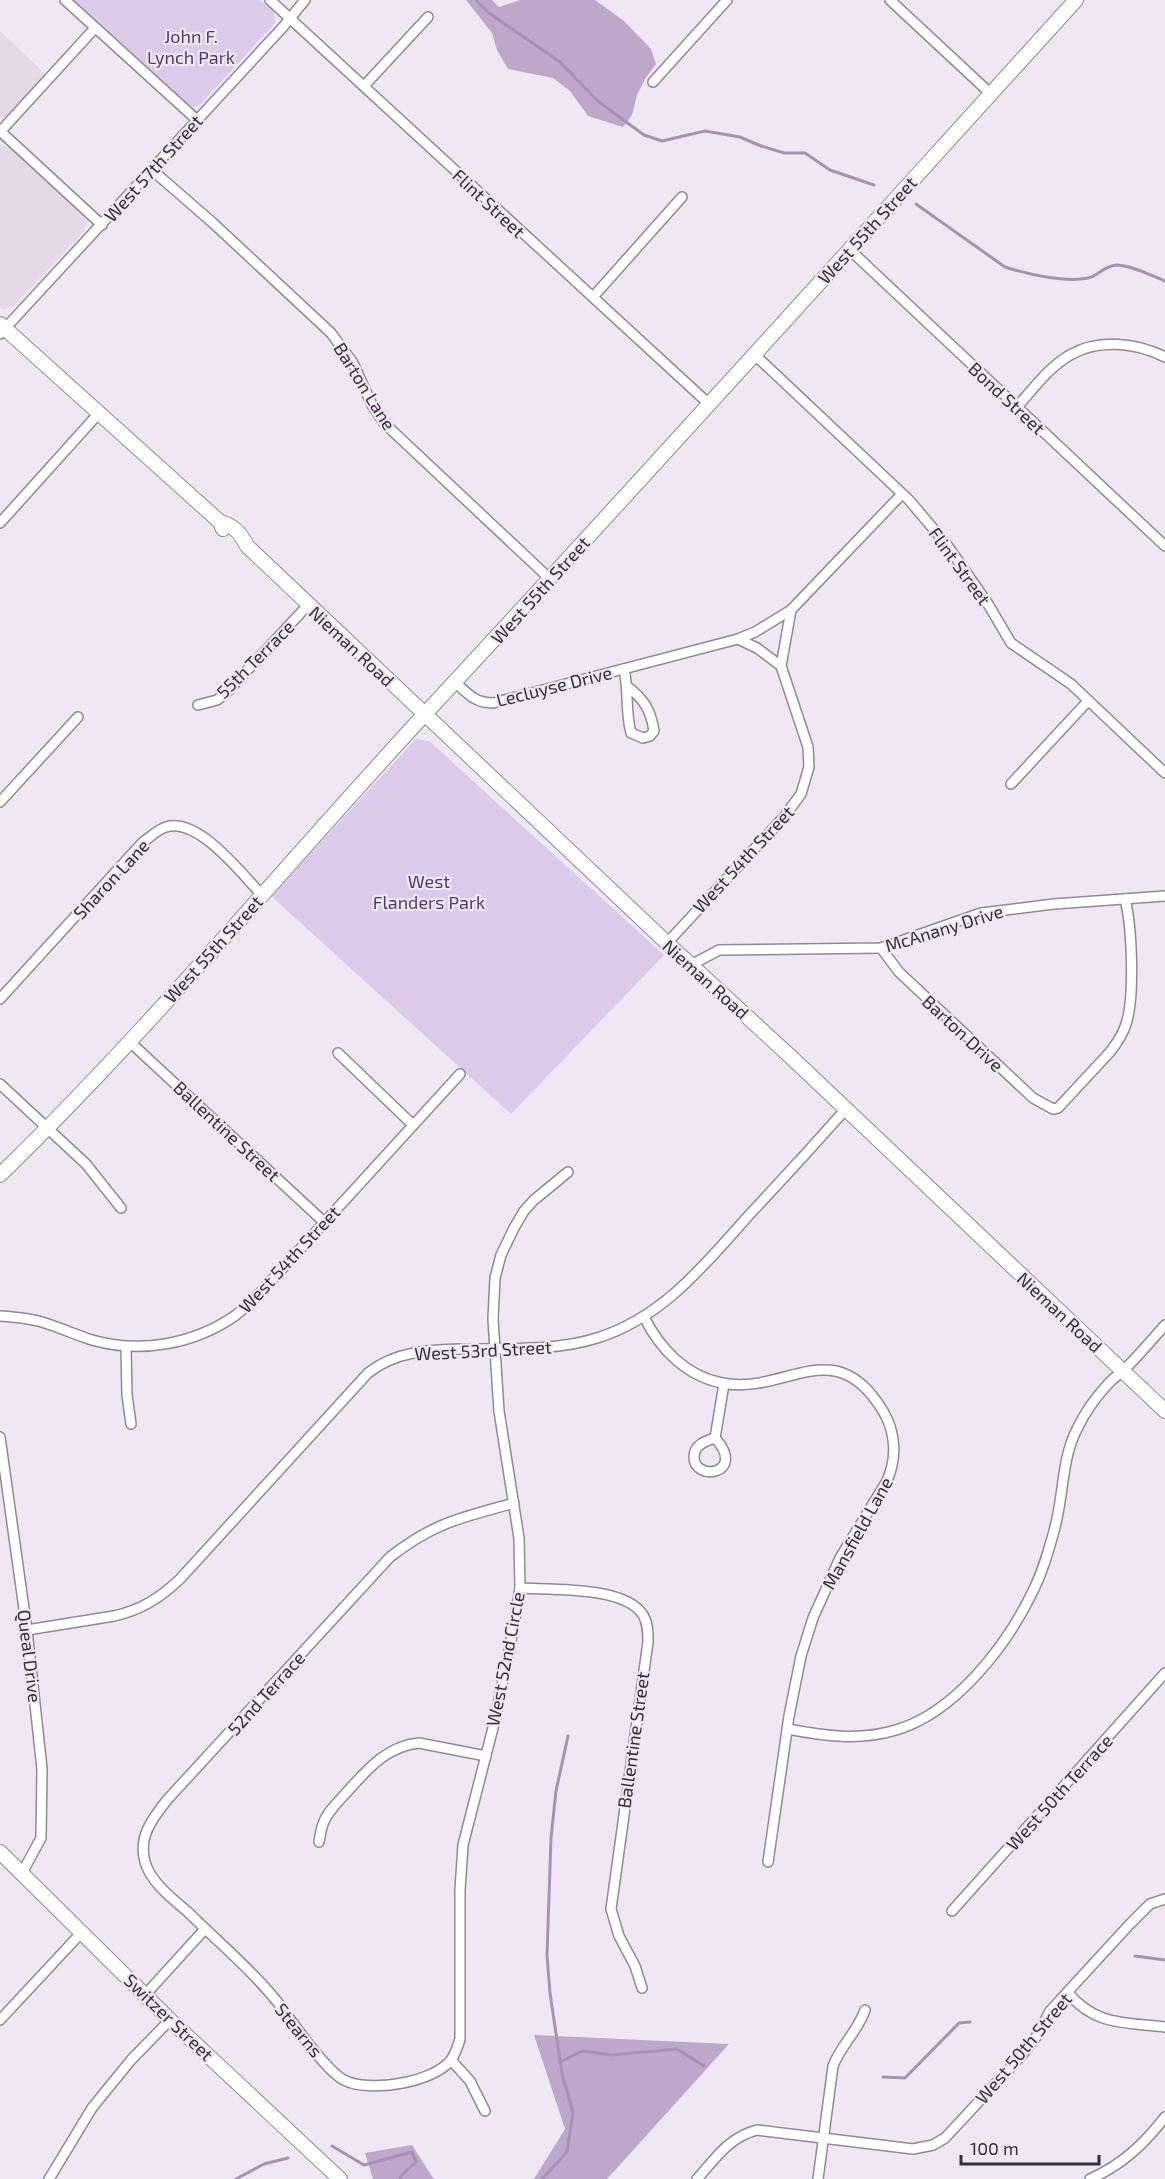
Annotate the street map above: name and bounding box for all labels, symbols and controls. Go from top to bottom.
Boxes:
park label: John F. Lynch Park [147,25,235,68]
street label: West 57th Street [99,110,207,226]
street label: Flint Street [448,164,530,242]
street label: West 55th Street [813,172,921,288]
street label: Barton Lane [329,338,401,434]
street label: Bond Street [964,357,1050,439]
street label: Flint Street [924,523,996,609]
street label: West 55th Street [486,532,594,648]
street label: Nieman Road [305,601,399,691]
street label: 55th Terrace [212,616,298,702]
street label: Lecluyse Drive [494,661,614,711]
street label: West 54th Street [688,801,798,917]
street label: Sharon Lane [68,834,154,924]
park label: West Flanders Park [373,870,485,913]
street label: West 55th Street [159,891,267,1007]
street label: McAnany Drive [882,900,1006,956]
street label: Nieman Road [658,935,754,1023]
street label: Barton Drive [918,990,1008,1076]
street label: Ballentine Street [169,1076,285,1186]
street label: West 54th Street [234,1201,344,1317]
street label: Nieman Road [1013,1267,1107,1357]
street label: West 53rd Street [414,1335,552,1365]
street label: Mansfield Lane [817,1473,897,1593]
street label: West 52nd Circle [481,1590,529,1728]
street label: Queal Drive [13,1608,47,1704]
street label: 52nd Terrace [223,1647,309,1739]
street label: Ballentine Street [613,1670,653,1810]
street label: West 50th Terrace [1001,1729,1117,1855]
street label: Switzer Street [120,1969,218,2065]
street label: West 50th Street [970,1988,1076,2108]
street label: Stearns [271,1999,327,2061]
scale bar [961,2128,1099,2166]
text: 100 m [970,2137,1019,2159]

